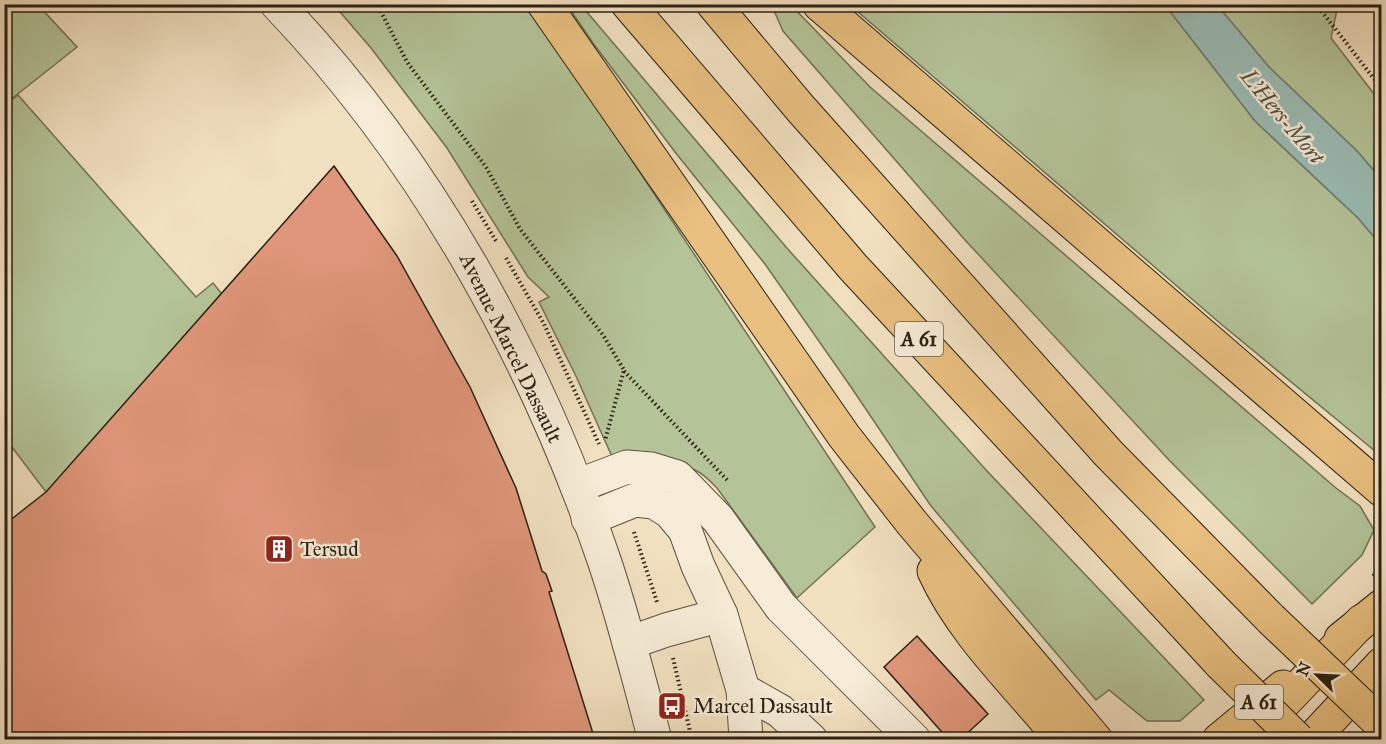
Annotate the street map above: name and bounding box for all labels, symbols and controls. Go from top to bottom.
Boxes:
water label: L'Hers-Mort [1234,63,1331,170]
street label: Avenue Marcel Dassault [453,248,568,447]
road number: A 61 [895,322,943,356]
building icon: Tersud [263,533,295,565]
place label: Tersud [300,536,359,562]
north arrow [1287,645,1347,705]
text: N [1292,659,1315,679]
road number: A 61 [1235,685,1283,719]
bus stop icon: Marcel Dassault [656,690,688,722]
place label: Marcel Dassault [693,693,834,719]

